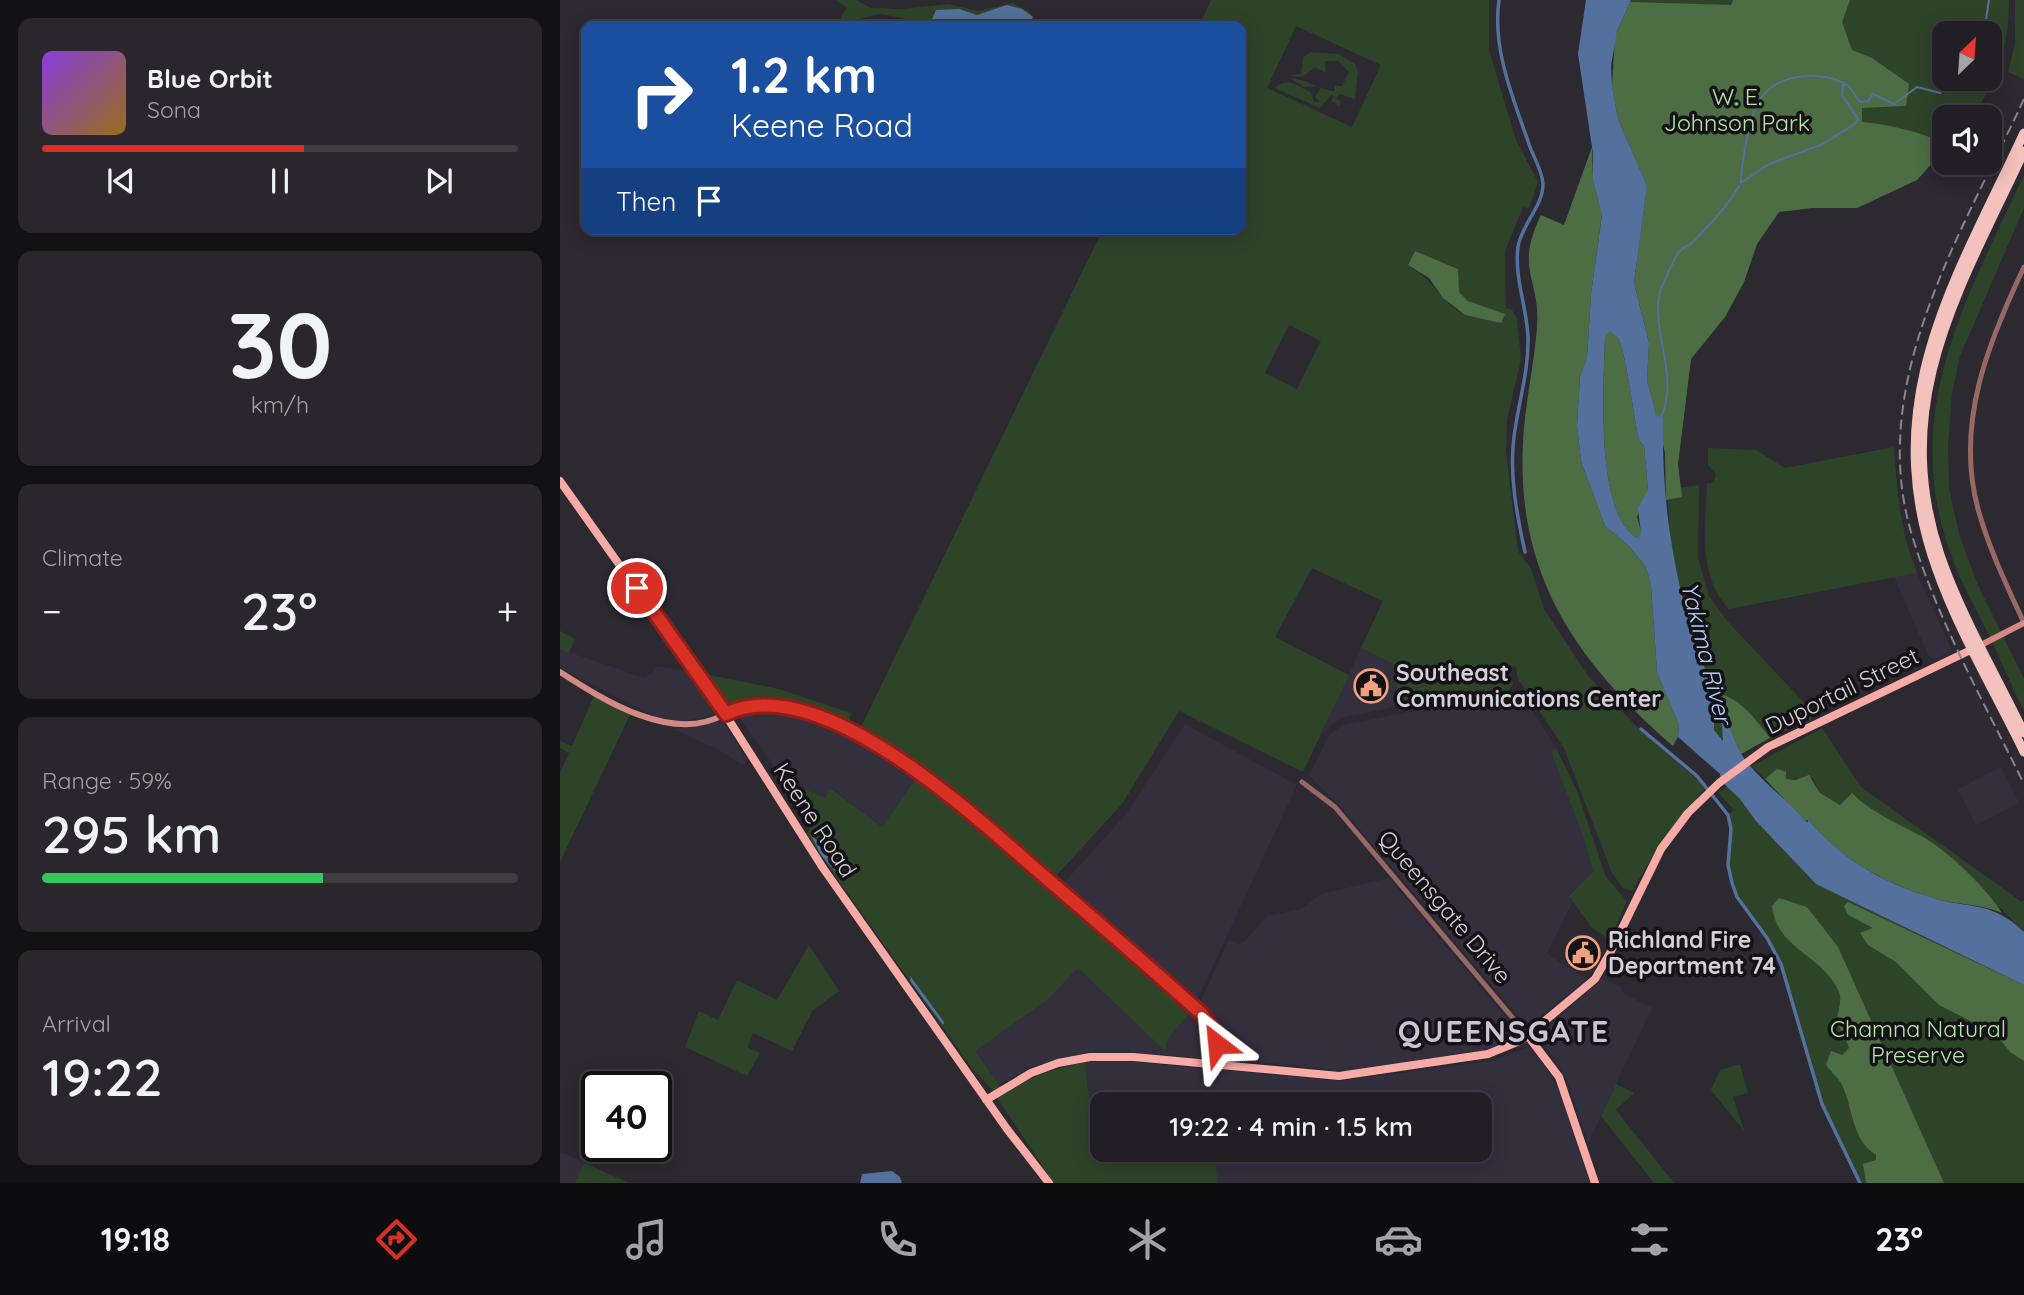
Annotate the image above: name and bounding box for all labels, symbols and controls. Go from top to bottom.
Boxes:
north arrow [1932,21,2002,91]
map controls [1932,21,2002,175]
text: 1.2 km [731,44,877,105]
icon: right [616,49,707,140]
text: Blue Orbit [147,62,273,95]
park label: W. E. Johnson Park [1664,82,1810,137]
text: Sona [147,95,201,124]
text: Keene Road [731,105,913,145]
button: sound [1932,105,2002,175]
icon: previous [102,162,140,200]
icon: pause [261,162,299,200]
icon: next [420,162,458,200]
icon: arrive [690,182,728,220]
text: Then [616,185,676,218]
text: 30 [228,287,332,401]
text: km/h [251,390,309,419]
text: Climate [42,543,123,572]
pin [607,558,667,618]
icon: arrive [618,569,656,607]
text: 23° [241,578,317,643]
water label: Yakima River [1675,579,1740,729]
text: − [42,587,62,635]
text: + [497,587,518,635]
street label: Duportail Street [1760,641,1924,740]
place label: Southeast Communications Center [1396,658,1661,713]
public building icon: Southeast Communications Center [1352,667,1390,705]
street label: Keene Road [768,757,863,882]
text: Range · 59% [42,766,172,795]
text: 295 km [42,801,221,866]
street label: Queensgate Drive [1373,824,1518,989]
place label: Richland Fire Department 74 [1608,925,1776,980]
public building icon: Richland Fire Department 74 [1564,934,1602,972]
position arrow [1180,1007,1254,1081]
text: Arrival [42,1009,111,1038]
district label: QUEENSGATE [1398,1012,1610,1050]
park label: Chamna Natural Preserve [1830,1014,2006,1069]
text: 19:22 [42,1044,163,1109]
speed limit sign: 40 [581,1071,672,1162]
text: 19:22 · 4 min · 1.5 km [1169,1110,1413,1143]
icon: directions [372,1215,421,1264]
icon: music [622,1215,671,1264]
icon: phone [873,1215,922,1264]
icon: climate [1123,1215,1172,1264]
icon: car [1374,1215,1423,1264]
icon: filters [1625,1215,1674,1264]
text: 19:18 [101,1219,170,1259]
text: 23° [1875,1219,1923,1259]

